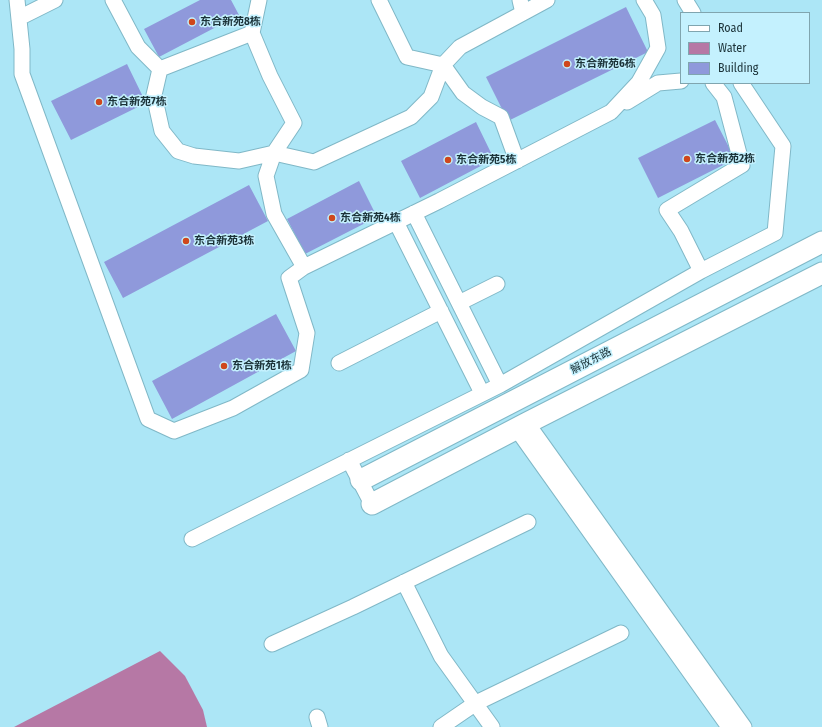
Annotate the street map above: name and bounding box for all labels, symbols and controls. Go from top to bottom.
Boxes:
legend [680,12,810,84]
place label: 东合新苑8栋 [200,15,261,29]
marker: 东合新苑8栋 [187,17,197,27]
text: Road [718,21,743,35]
text: Water [718,41,746,55]
place label: 东合新苑6栋 [575,57,636,71]
marker: 东合新苑6栋 [562,59,572,69]
text: Building [718,61,758,75]
place label: 东合新苑7栋 [107,95,167,109]
marker: 东合新苑7栋 [94,97,104,107]
place label: 东合新苑2栋 [695,152,755,166]
place label: 东合新苑5栋 [456,153,516,167]
marker: 东合新苑2栋 [682,154,692,164]
marker: 东合新苑5栋 [443,155,453,165]
place label: 东合新苑4栋 [340,211,401,225]
marker: 东合新苑4栋 [327,213,337,223]
place label: 东合新苑3栋 [194,234,254,248]
marker: 东合新苑3栋 [181,236,191,246]
street label: 解放东路 [568,345,614,377]
place label: 东合新苑1栋 [232,359,292,373]
marker: 东合新苑1栋 [219,361,229,371]

